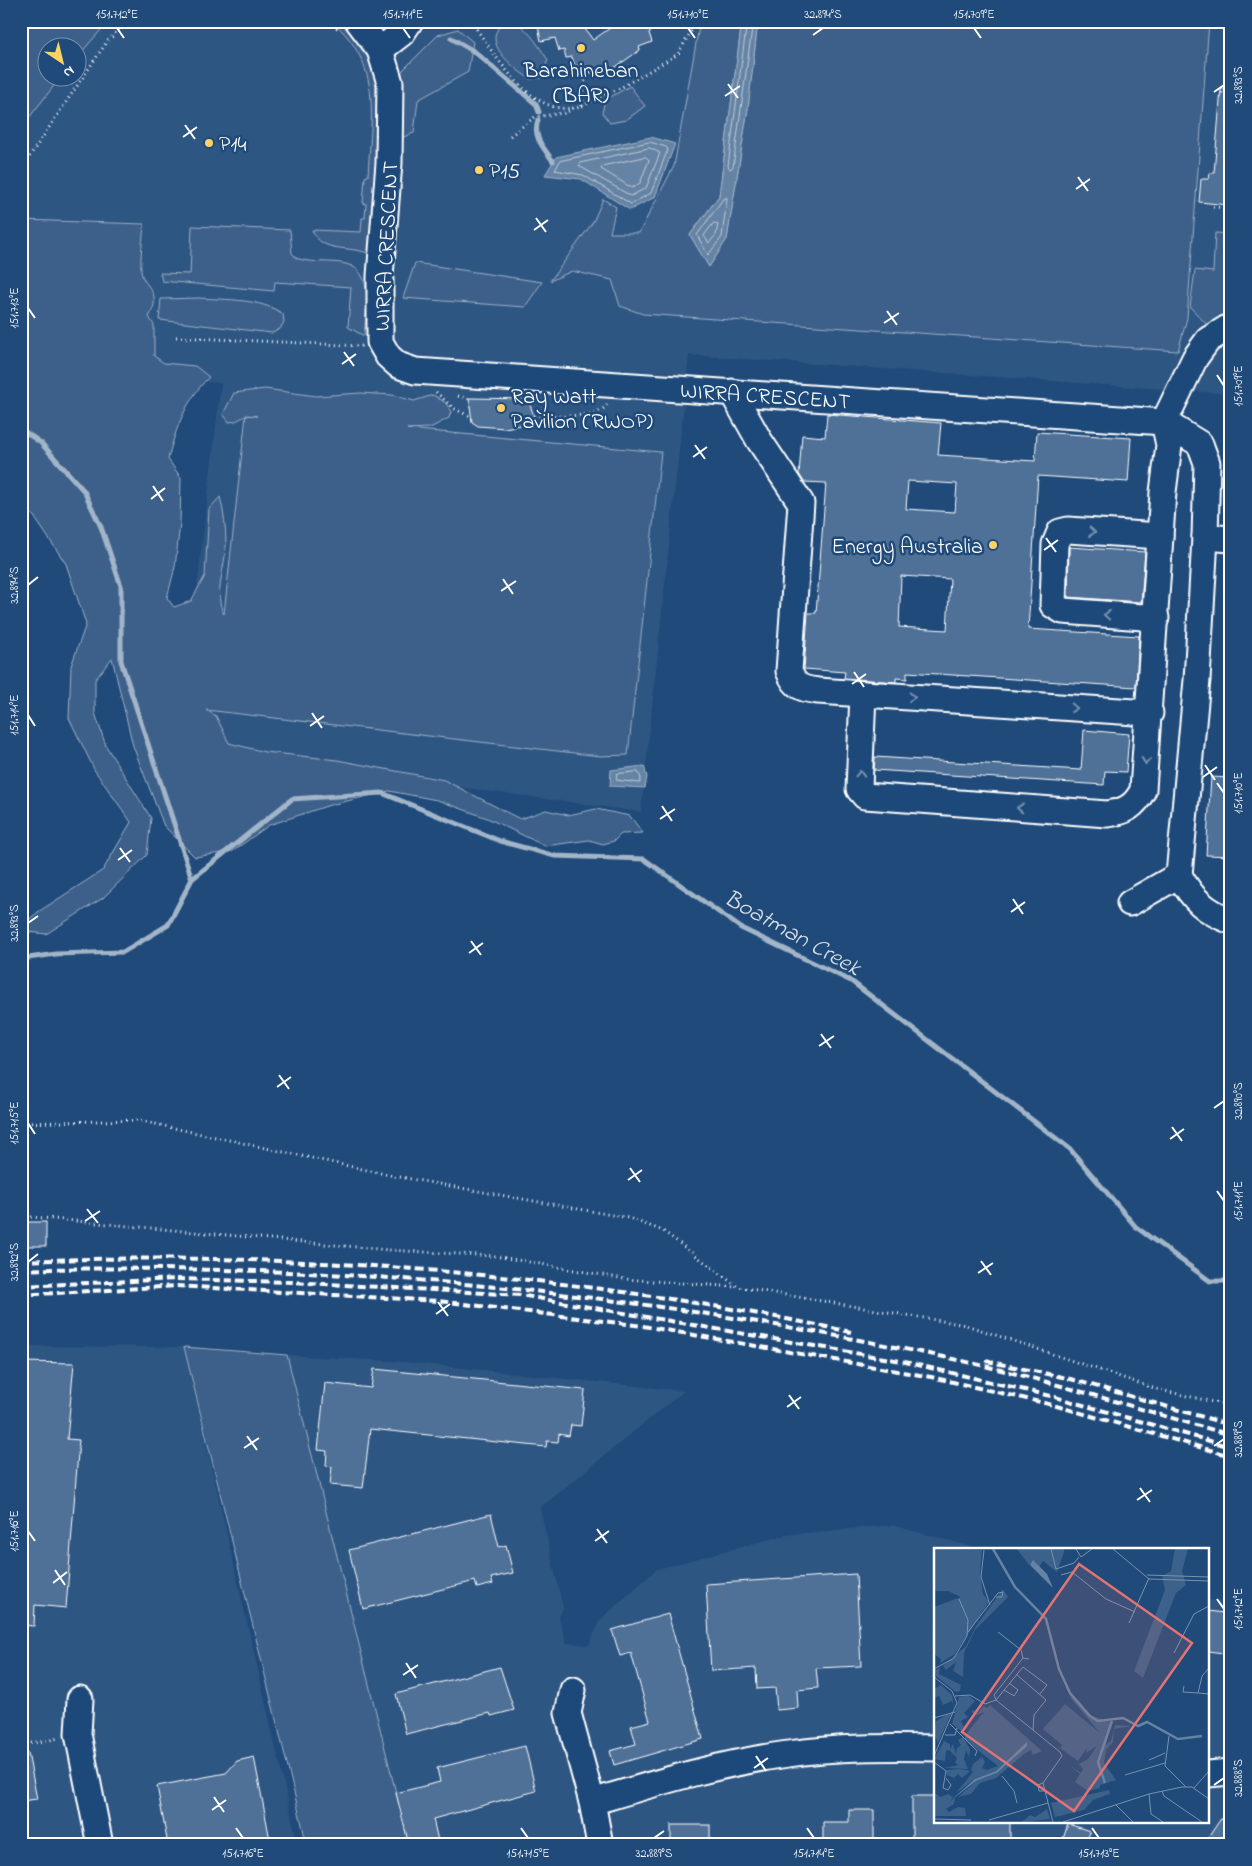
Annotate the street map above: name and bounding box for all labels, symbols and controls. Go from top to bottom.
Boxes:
text: 151.712°E [96,6,138,24]
text: 151.711°E [383,6,423,24]
text: 151.710°E [667,6,709,24]
text: 32.894°S [804,6,842,24]
text: 151.709°E [953,6,995,24]
north arrow [38,38,88,88]
marker: Barahineban (BAR) [575,42,587,54]
place label: Barahineban (BAR) [523,56,638,113]
text: N [59,60,78,83]
text: 32.893°S [1230,66,1248,104]
place label: P14 [219,130,246,162]
marker: P14 [203,137,215,149]
place label: P15 [489,157,520,189]
street label: WIRRA CRESCENT [368,160,408,332]
marker: P15 [473,164,485,176]
text: 151.713°E [6,287,24,329]
text: 151.709°E [1230,365,1248,407]
street label: WIRRA CRESCENT [679,376,852,420]
place label: Ray Watt Pavilion (RWOP) [511,382,653,439]
marker: Ray Watt Pavilion (RWOP) [495,402,507,414]
one-way arrow [1088,526,1096,537]
place label: Energy Australia [832,532,983,565]
marker: Energy Australia [987,539,999,551]
text: 32.894°S [6,566,24,604]
one-way arrow [1103,609,1111,620]
one-way arrow [908,692,916,703]
text: 151.714°E [6,694,24,736]
one-way arrow [1070,702,1078,713]
one-way arrow [1141,758,1152,766]
one-way arrow [854,770,865,778]
text: 151.710°E [1230,772,1248,814]
one-way arrow [1016,802,1024,813]
water label: Boatman Creek [717,882,868,987]
text: 32.893°S [6,904,24,942]
text: 32.890°S [1230,1082,1248,1120]
text: 151.715°E [6,1101,24,1145]
text: 151.711°E [1230,1181,1248,1221]
text: 32.892°S [6,1243,24,1281]
text: 32.889°S [1230,1420,1248,1457]
text: 151.716°E [6,1510,24,1552]
inset map [934,1548,1210,1824]
text: 151.712°E [1230,1588,1248,1630]
text: 32.888°S [1230,1759,1248,1797]
text: 151.716°E [222,1845,264,1863]
text: 151.715°E [506,1845,550,1863]
text: 32.889°S [636,1845,673,1863]
text: 151.714°E [793,1845,835,1863]
text: 151.713°E [1078,1845,1120,1863]

